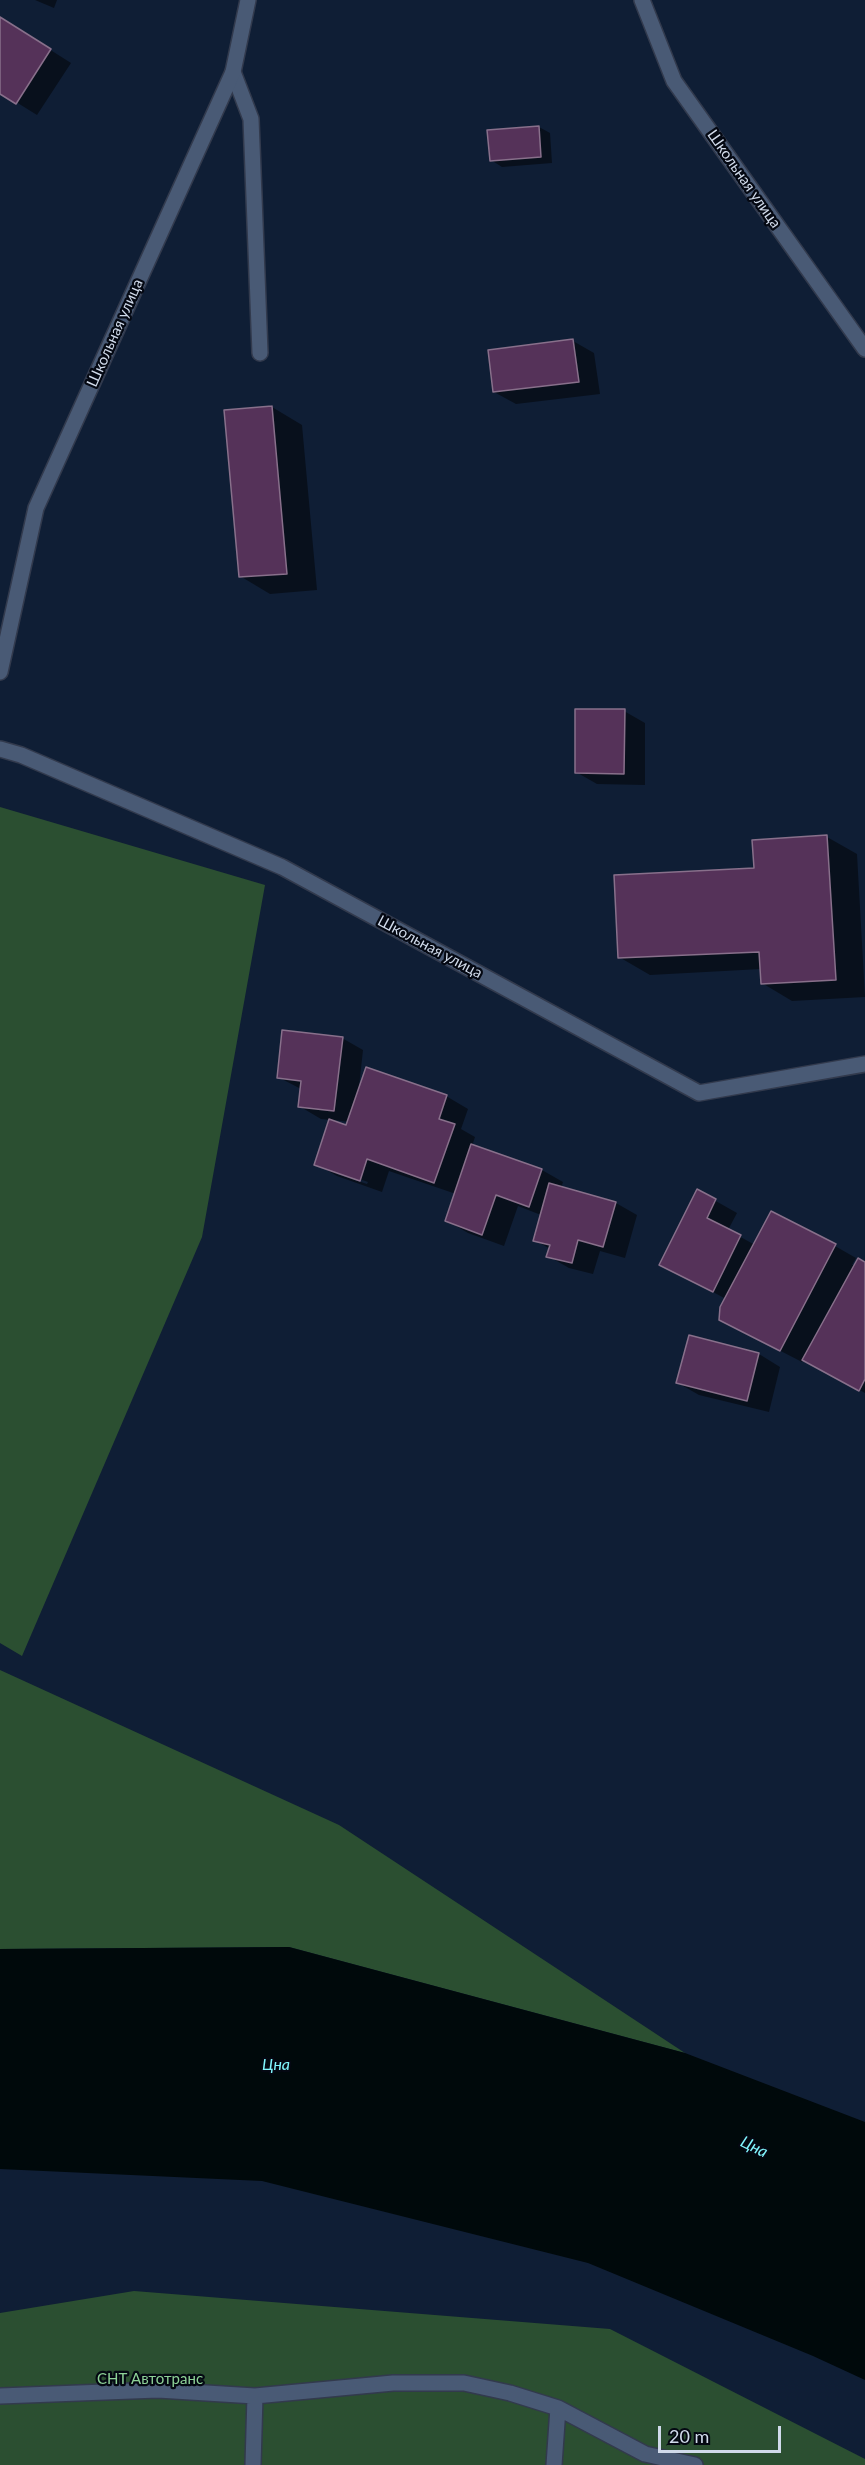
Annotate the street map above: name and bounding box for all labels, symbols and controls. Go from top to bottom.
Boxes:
street label: Школьная улица [703,126,785,232]
street label: Школьная улица [83,276,147,390]
street label: Школьная улица [375,912,485,982]
water label: Цна [262,2055,290,2075]
water label: Цна [737,2132,771,2162]
park label: СНТ Автотранс [97,2370,203,2388]
scale bar [661,2414,784,2452]
text: 20 m [669,2425,709,2447]

